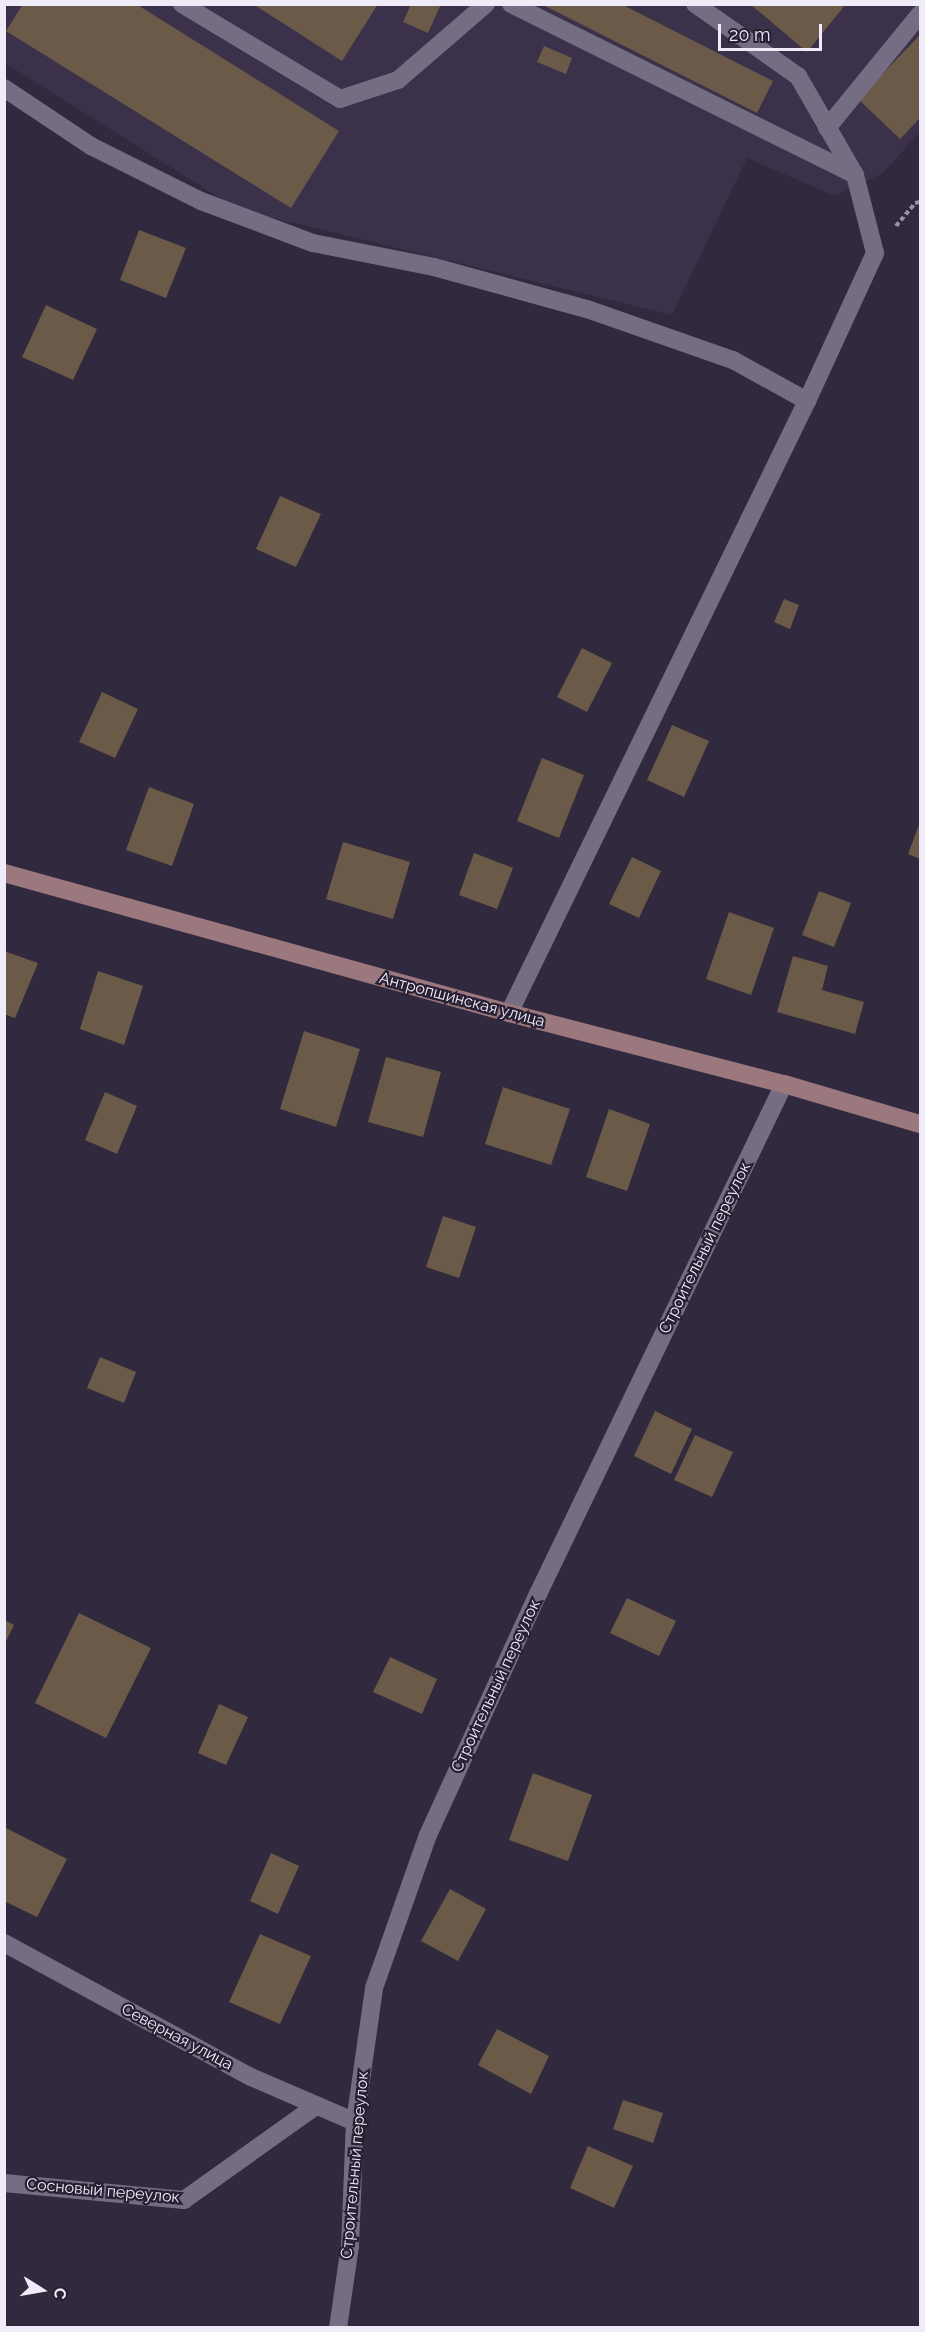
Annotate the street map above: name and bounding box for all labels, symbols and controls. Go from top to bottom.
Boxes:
scale bar [721,12,824,50]
text: 20 m [729,24,771,45]
street label: Антропшинская улица [377,969,547,1031]
street label: Строительный переулок [655,1159,755,1337]
street label: Строительный переулок [448,1597,544,1775]
street label: Северная улица [118,1999,236,2075]
street label: Строительный переулок [337,2070,373,2260]
street label: Сосновый переулок [25,2175,181,2207]
north arrow [12,2260,72,2320]
text: С [50,2286,71,2301]

